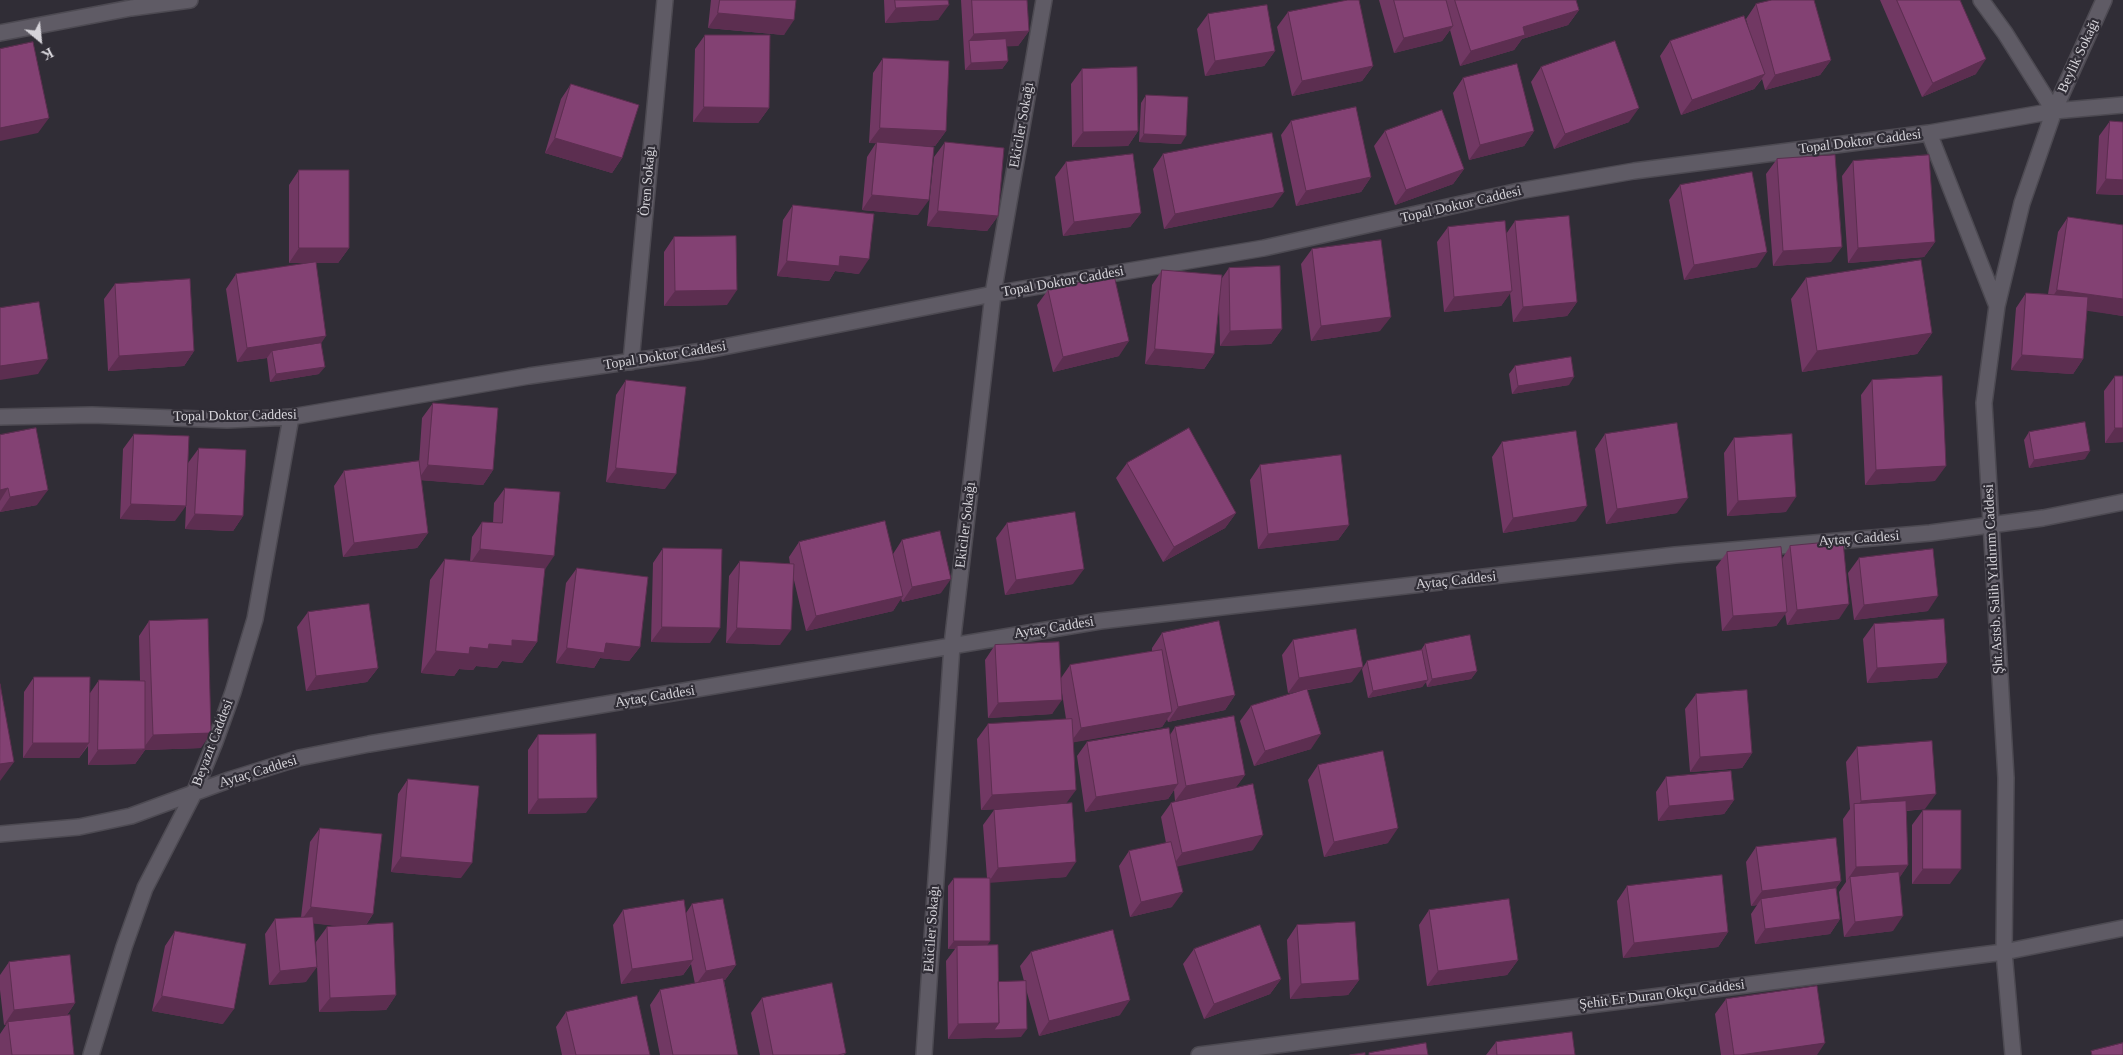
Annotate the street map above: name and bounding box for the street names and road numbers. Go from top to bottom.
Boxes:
street label: Beylik Sokağı [2055,16,2103,96]
street label: Ekiciler Sokağı [1006,81,1038,169]
street label: Topal Doktor Caddesi [1798,126,1922,158]
street label: Ören Sokağı [637,145,659,217]
street label: Topal Doktor Caddesi [1399,183,1523,227]
street label: Topal Doktor Caddesi [1001,263,1125,301]
street label: Topal Doktor Caddesi [603,338,727,374]
street label: Topal Doktor Caddesi [173,407,297,425]
street label: Ekiciler Sokağı [952,481,980,569]
street label: Şht.Astsb. Salih Yıldırım Caddesi [1981,484,2007,674]
street label: Aytaç Caddesi [1818,528,1900,550]
street label: Aytaç Caddesi [1415,568,1497,594]
street label: Aytaç Caddesi [1013,613,1095,643]
street label: Aytaç Caddesi [614,682,696,712]
street label: Beyazıt Caddesi [189,697,237,789]
street label: Aytaç Caddesi [217,752,299,792]
street label: Ekiciler Sokağı [921,885,943,973]
street label: Şehit Er Duran Okçu Caddesi [1578,977,1746,1013]

